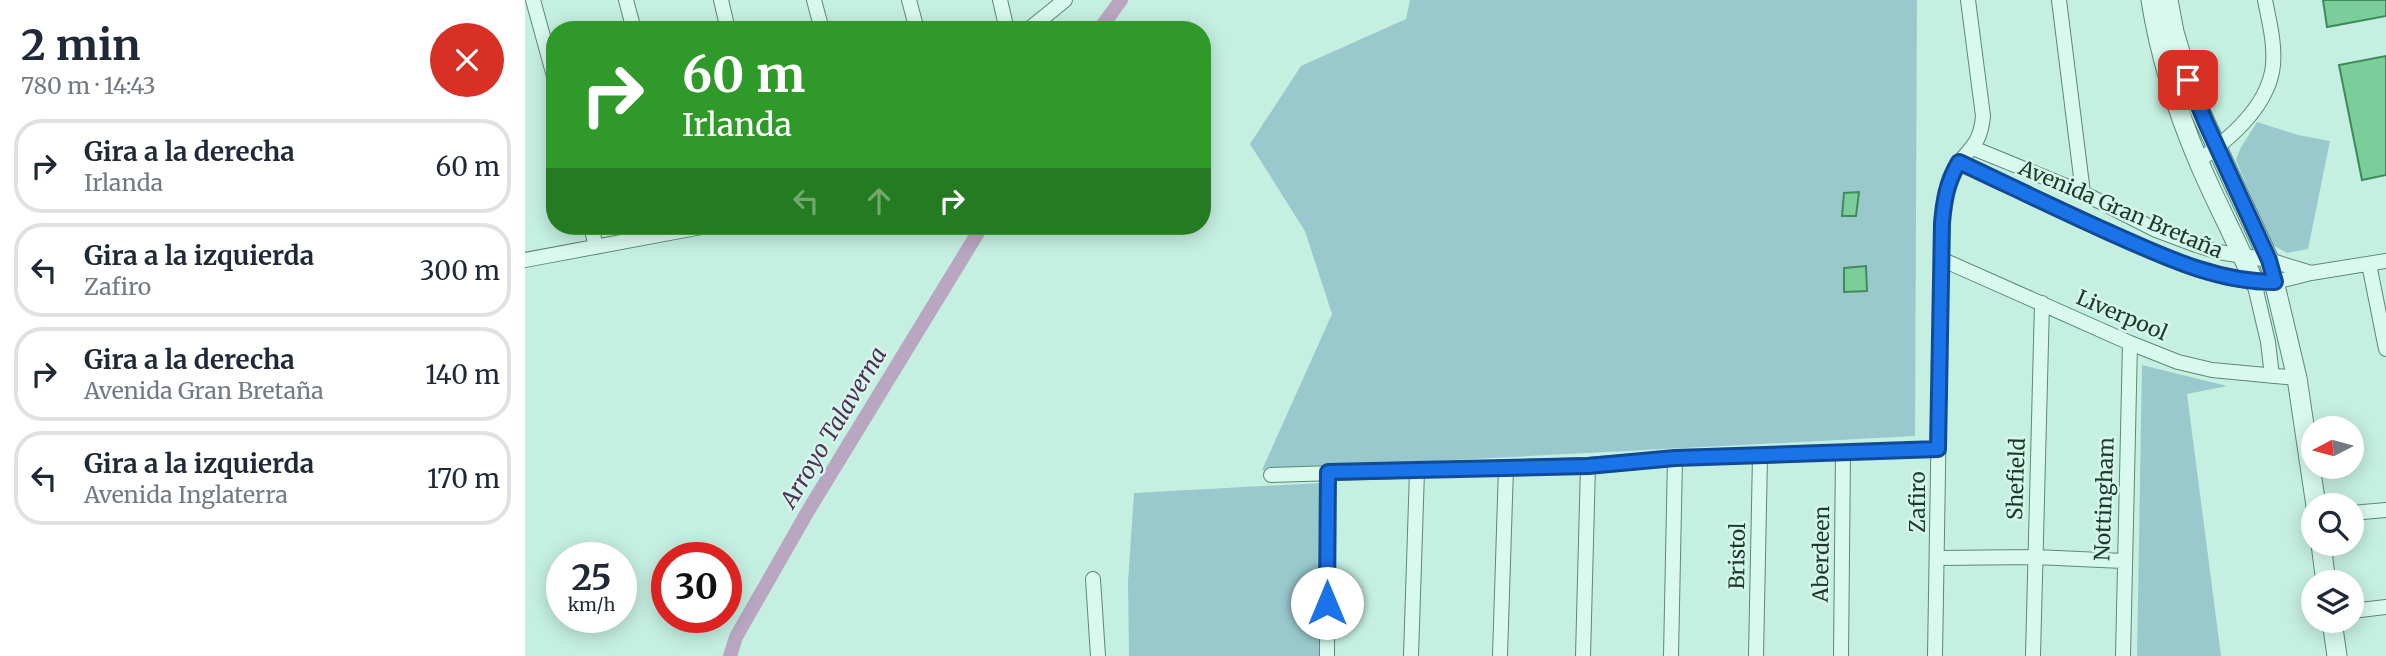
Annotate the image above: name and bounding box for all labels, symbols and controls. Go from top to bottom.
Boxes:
text: 2 min [21,19,141,71]
button: close [430,23,504,97]
text: 60 m [682,44,805,105]
icon: right [567,49,658,140]
pin [2158,50,2218,110]
icon: arrive [2169,61,2207,99]
text: 780 m · 14:43 [21,71,156,100]
text: Irlanda [682,105,792,145]
text: Gira a la derecha [84,135,295,168]
icon: right [25,147,63,185]
text: 60 m [436,150,500,183]
street label: Avenida Gran Bretaña [2014,153,2227,264]
text: Irlanda [84,168,163,197]
icon: left [787,182,825,220]
icon: ahead [860,182,898,220]
icon: right [933,182,971,220]
text: Gira a la izquierda [84,239,314,272]
icon: left [25,251,63,289]
text: 300 m [420,254,500,287]
text: Zafiro [84,272,151,301]
street label: Liverpool [2072,284,2172,346]
water label: Arroyo Talaverna [773,341,892,514]
text: Gira a la derecha [84,343,295,376]
icon: right [25,355,63,393]
text: 140 m [425,358,500,391]
text: Avenida Gran Bretaña [84,376,324,405]
north arrow [2301,416,2364,480]
map controls [2301,416,2364,633]
street label: Nottingham [2088,436,2120,561]
street label: Shefield [2001,437,2031,521]
text: Gira a la izquierda [84,447,314,480]
icon: left [25,459,63,497]
text: 170 m [427,462,500,495]
street label: Zafiro [1904,471,1931,533]
text: Avenida Inglaterra [84,480,288,509]
button: search [2301,493,2364,556]
street label: Aberdeen [1807,505,1835,604]
street label: Bristol [1723,522,1751,590]
speed limit sign: 30 [651,542,742,633]
text: 25 [571,556,612,600]
position arrow [1290,566,1364,640]
button: layers [2301,570,2364,633]
text: km/h [568,593,615,616]

